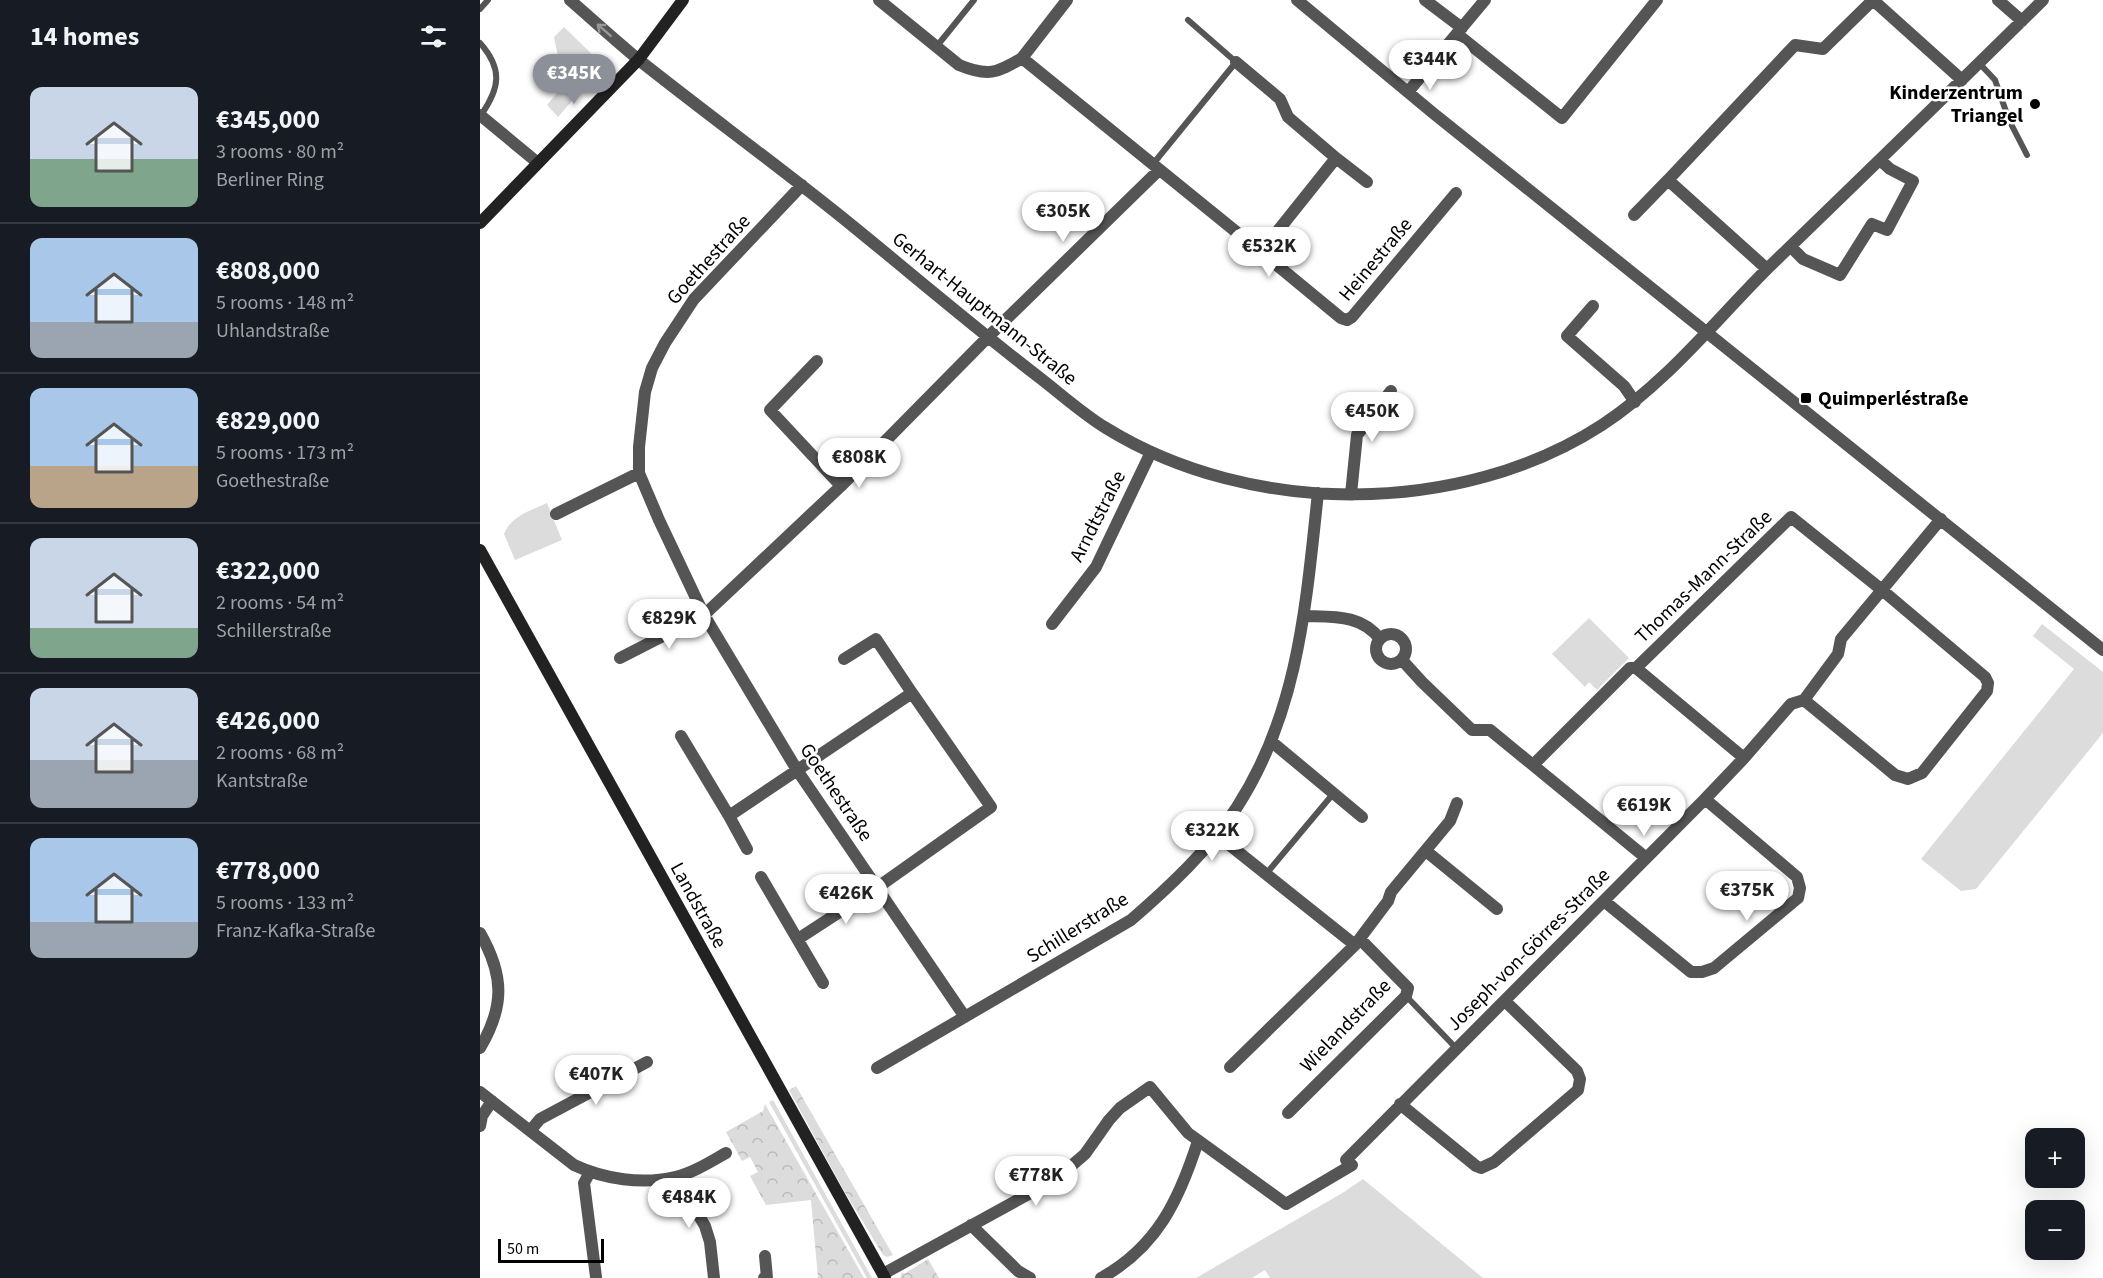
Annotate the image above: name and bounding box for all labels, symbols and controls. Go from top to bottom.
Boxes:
text: 14 homes [30,18,139,55]
icon: filters [417,20,450,53]
one-way arrow [596,23,612,36]
pin: €344K [1388,40,1472,91]
text: €344K [1403,45,1457,73]
pin: €345K [532,54,616,105]
text: €345K [547,59,601,87]
place label: Kinderzentrum Triangel [1889,79,2023,130]
marker: Kinderzentrum Triangel [2028,97,2042,111]
text: €345,000 [216,101,320,138]
icon: home [78,111,150,183]
text: 3 rooms · 80 m² [216,138,344,166]
text: Berliner Ring [216,166,324,194]
pin: €305K [1021,192,1105,243]
text: €305K [1036,197,1090,225]
street label: Goethestraße [660,208,757,311]
street label: Heinestraße [1332,212,1419,308]
street label: Gerhart-Hauptmann-Straße [886,225,1083,392]
pin: €532K [1227,227,1311,278]
text: €532K [1242,232,1296,260]
text: €808,000 [216,252,320,289]
icon: home [78,262,150,334]
text: 5 rooms · 148 m² [216,289,354,317]
text: Uhlandstraße [216,317,330,345]
place label: Quimperléstraße [1818,385,1969,413]
marker: Quimperléstraße [1799,391,1813,405]
pin: €450K [1330,392,1414,443]
text: €450K [1345,397,1399,425]
text: €829,000 [216,402,320,439]
icon: home [78,412,150,484]
pin: €808K [817,438,901,489]
text: 5 rooms · 173 m² [216,439,354,467]
text: €808K [832,443,886,471]
street label: Arndtstraße [1063,466,1133,567]
text: Goethestraße [216,467,329,495]
street label: Thomas-Mann-Straße [1629,504,1779,650]
text: €322,000 [216,552,320,589]
icon: home [78,562,150,634]
text: 2 rooms · 54 m² [216,589,344,617]
pin: €829K [627,599,711,650]
text: €829K [642,604,696,632]
text: Schillerstraße [216,617,331,645]
text: €426,000 [216,702,320,739]
icon: home [78,712,150,784]
street label: Goethestraße [793,738,879,847]
text: 2 rooms · 68 m² [216,739,344,767]
text: Kantstraße [216,767,308,795]
pin: €619K [1602,786,1686,837]
text: €619K [1617,791,1671,819]
pin: €322K [1170,811,1254,862]
text: €322K [1185,816,1239,844]
text: €778,000 [216,852,320,889]
street label: Landstraße [663,857,733,954]
icon: home [78,862,150,934]
street label: Joseph-von-Görres-Straße [1441,862,1617,1037]
pin: €375K [1705,871,1789,922]
pin: €426K [804,874,888,925]
text: €375K [1720,876,1774,904]
text: €426K [819,879,873,907]
street label: Schillerstraße [1021,885,1134,970]
text: 5 rooms · 133 m² [216,889,354,917]
text: Franz-Kafka-Straße [216,917,375,945]
street label: Wielandstraße [1294,973,1398,1079]
pin: €407K [554,1055,638,1106]
text: €407K [569,1060,623,1088]
map controls [2025,1128,2085,1260]
button: + [2025,1128,2085,1188]
pin: €778K [994,1156,1078,1207]
text: €778K [1009,1161,1063,1189]
pin: €484K [647,1178,731,1229]
text: €484K [662,1183,716,1211]
button: − [2025,1200,2085,1260]
scale bar [498,1236,604,1264]
text: 50 m [507,1238,539,1260]

